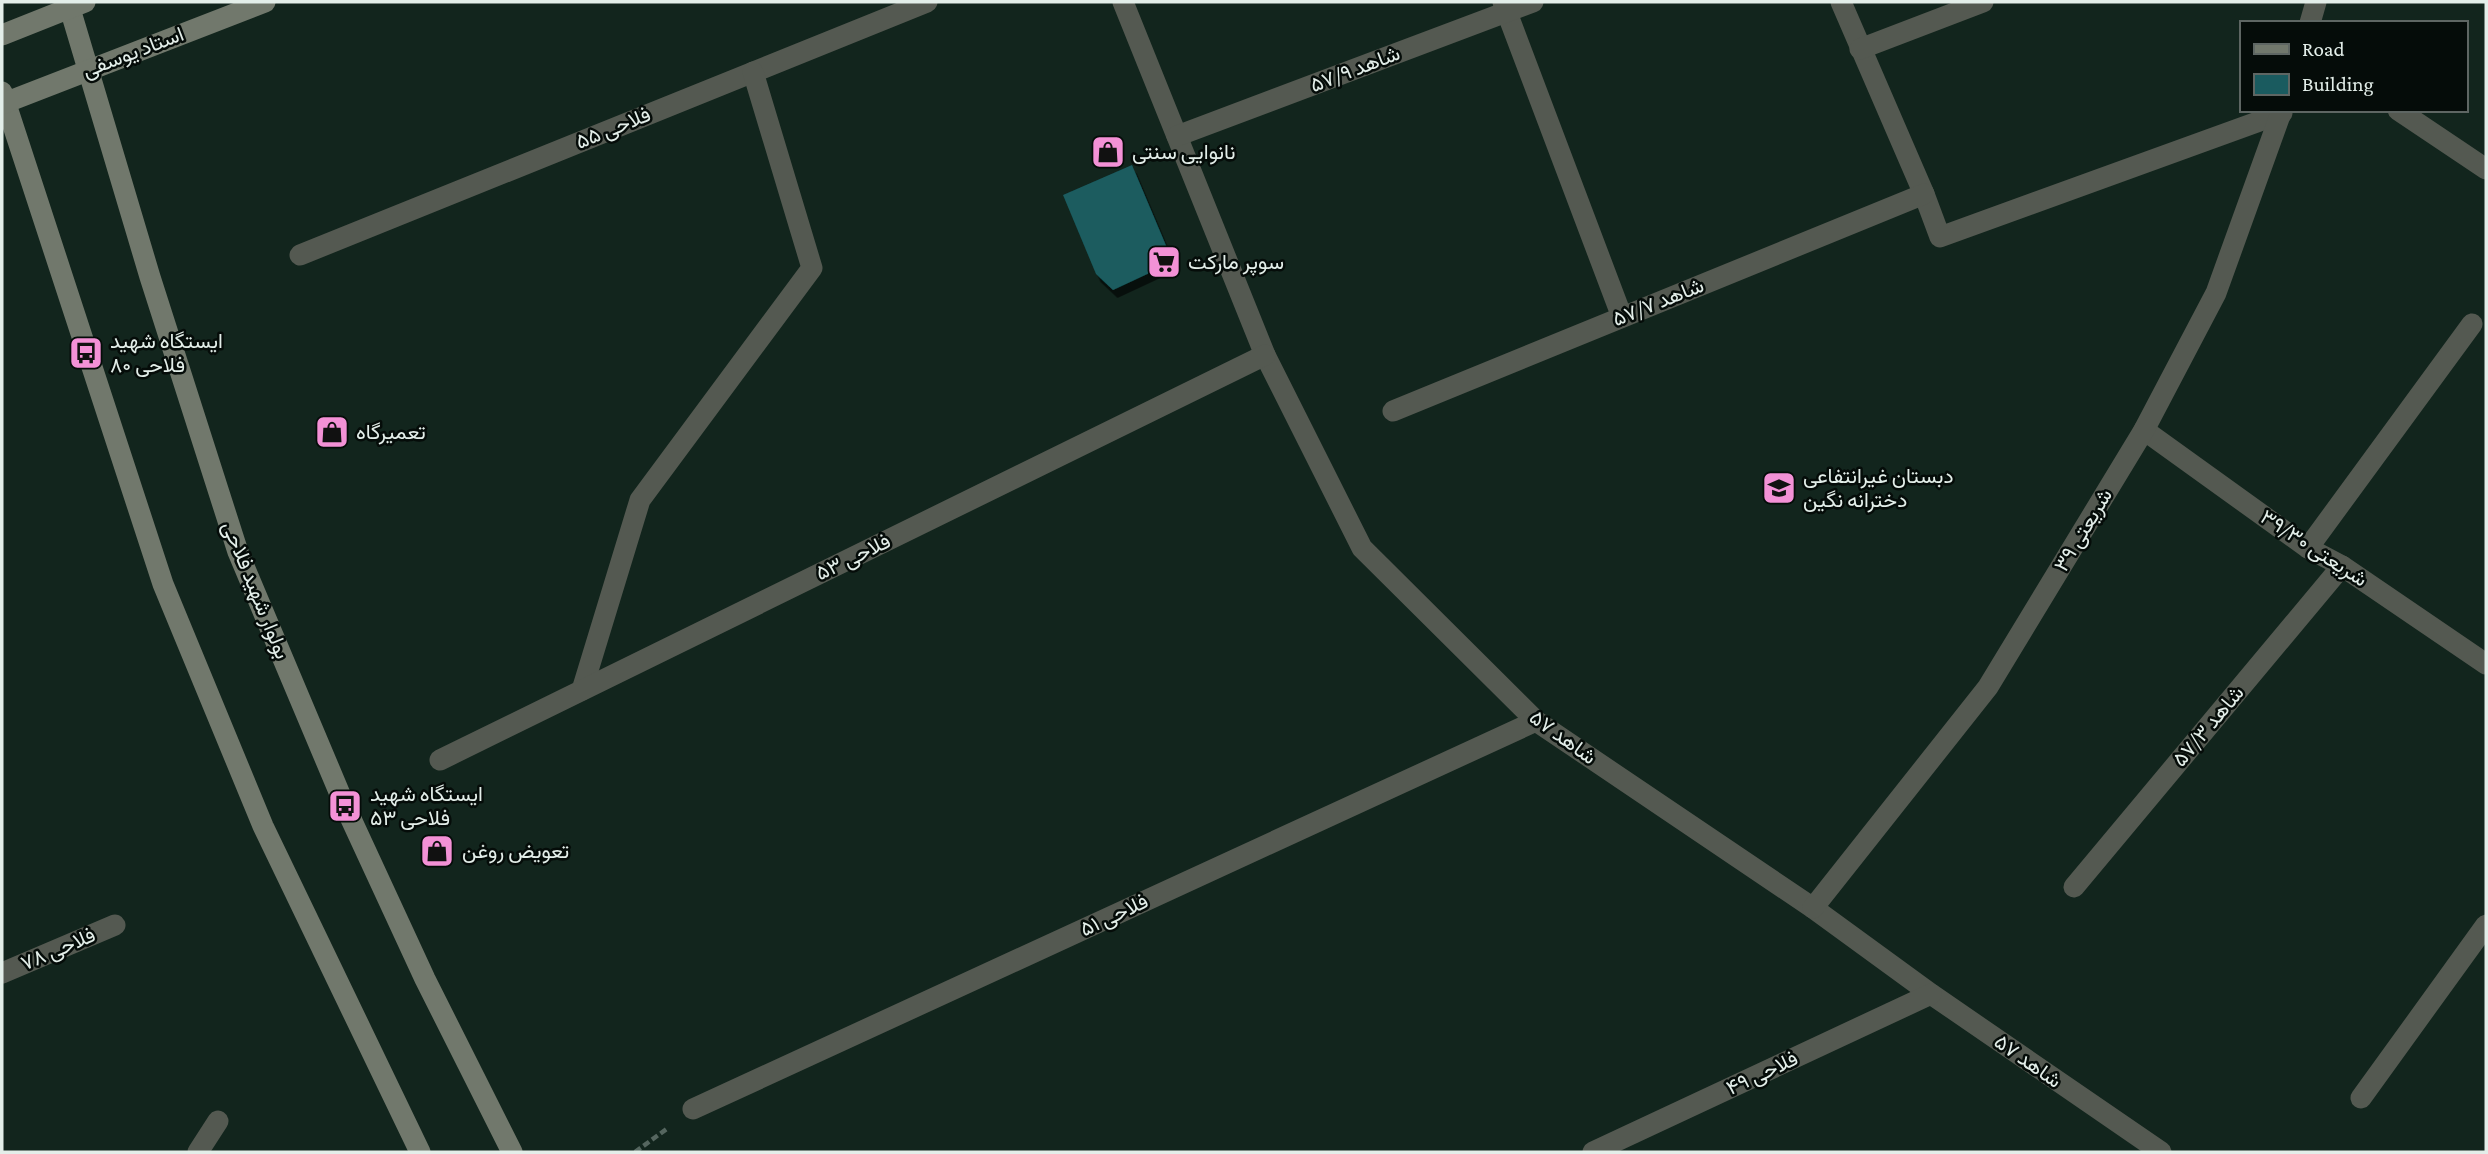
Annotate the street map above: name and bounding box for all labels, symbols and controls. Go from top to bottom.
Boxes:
legend [2240,21,2467,112]
street label: استاد یوسفی [79,22,187,83]
text: Road [2302,37,2345,61]
street label: شاهد ۵۷/۹ [1307,41,1403,97]
text: Building [2302,72,2374,96]
street label: فلاحی ۵۵ [572,102,654,154]
shop icon: نانوایی سنتی [1089,133,1127,171]
place label: نانوایی سنتی [1132,140,1235,165]
supermarket icon: سوپر مارکت [1145,243,1183,281]
place label: سوپر مارکت [1188,250,1284,276]
street label: شاهد ۵۷/۷ [1609,273,1707,331]
place label: ایستگاه شهید فلاحی ۸۰ [110,329,223,377]
bus stop icon: ایستگاه شهید فلاحی ۸۰ [67,334,105,372]
shop icon: تعمیرگاه [313,413,351,451]
place label: تعمیرگاه [356,420,426,445]
place label: دبستان غیرانتفاعی دخترانه نگین [1803,464,1954,513]
school or university icon: دبستان غیرانتفاعی دخترانه نگین [1760,469,1798,507]
street label: شریعتی ۳۹ [2049,484,2118,576]
street label: شریعتی ۳۹/۳۰ [2256,505,2372,592]
street label: بولوار شهید فلاحی [216,518,295,663]
street label: فلاحی ۵۳ [812,529,894,585]
street label: شاهد ۵۷/۳ [2167,681,2249,771]
street label: شاهد ۵۷ [1525,705,1601,769]
place label: ایستگاه شهید فلاحی ۵۳ [370,782,483,830]
bus stop icon: ایستگاه شهید فلاحی ۵۳ [326,787,364,825]
shop icon: تعویض روغن [418,832,456,870]
place label: تعویض روغن [462,839,569,864]
street label: فلاحی ۵۱ [1076,889,1152,941]
street label: فلاحی ۷۸ [17,923,99,975]
street label: شاهد ۵۷ [1990,1029,2066,1093]
street label: فلاحی ۴۹ [1722,1046,1802,1100]

